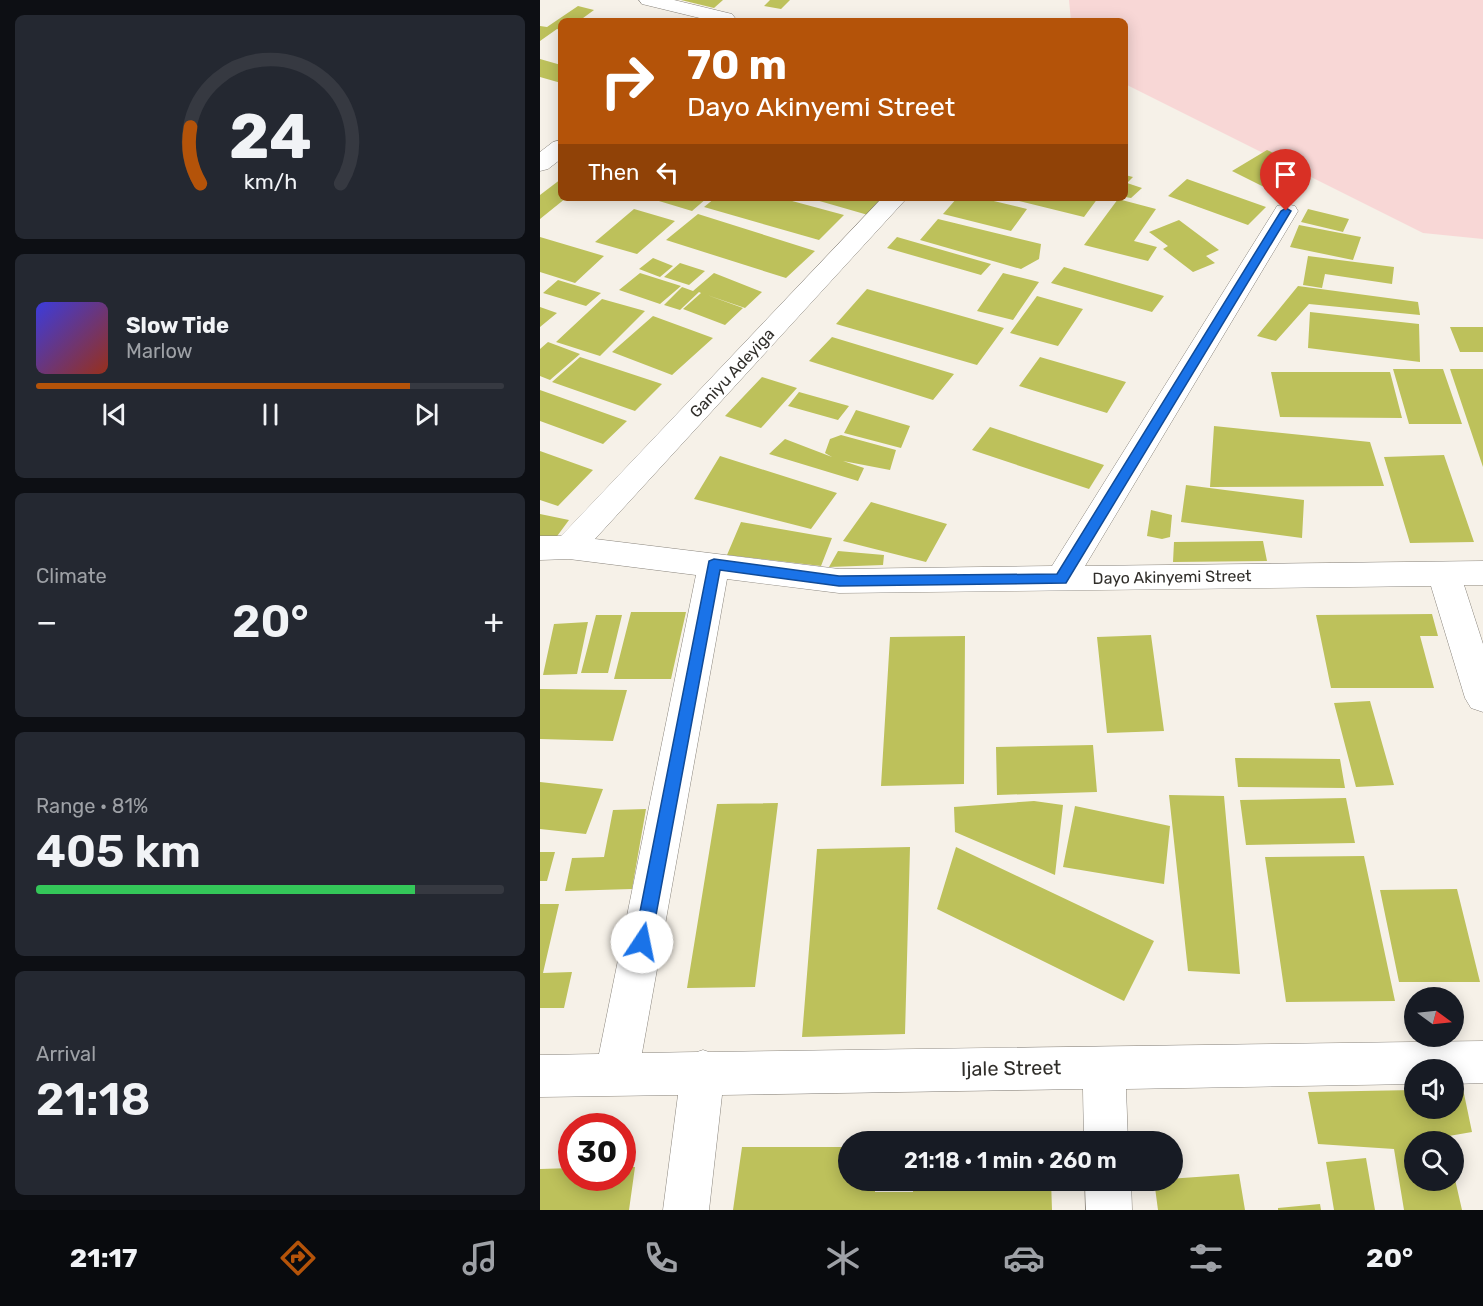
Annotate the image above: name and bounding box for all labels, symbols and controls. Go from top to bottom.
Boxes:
text: 70 m [687,40,787,90]
icon: right [588,42,666,120]
text: Dayo Akinyemi Street [687,91,955,123]
text: 24 [229,100,311,174]
pin [1260,149,1311,211]
icon: left [651,156,684,189]
icon: arrive [1269,158,1302,191]
text: Then [588,159,639,186]
text: km/h [243,169,297,194]
text: Slow Tide [126,312,229,339]
street label: Ganiyu Adeyiga [686,324,778,422]
text: Marlow [126,339,193,363]
icon: previous [98,398,131,431]
icon: pause [254,398,287,431]
icon: next [410,398,443,431]
text: Climate [36,564,107,588]
street label: Dayo Akinyemi Street [1092,566,1252,588]
text: 20° [232,595,309,648]
text: − [36,602,57,641]
text: + [483,602,504,641]
text: Range · 81% [36,794,148,818]
text: 405 km [36,825,201,878]
position arrow [610,910,674,974]
north arrow [1404,987,1464,1047]
map controls [1404,987,1464,1191]
text: Arrival [36,1042,96,1066]
street label: Ijale Street [961,1055,1062,1081]
button: sound [1404,1059,1464,1119]
text: 21:18 [36,1073,150,1126]
speed limit sign: 30 [558,1113,636,1191]
button: search [1404,1131,1464,1191]
text: 21:18 · 1 min · 260 m [904,1147,1117,1174]
icon: directions [277,1237,319,1279]
icon: music [459,1237,501,1279]
icon: phone [640,1237,682,1279]
icon: climate [822,1237,864,1279]
icon: car [1003,1237,1045,1279]
icon: filters [1185,1237,1227,1279]
text: 21:17 [70,1242,138,1274]
text: 20° [1366,1242,1413,1274]

